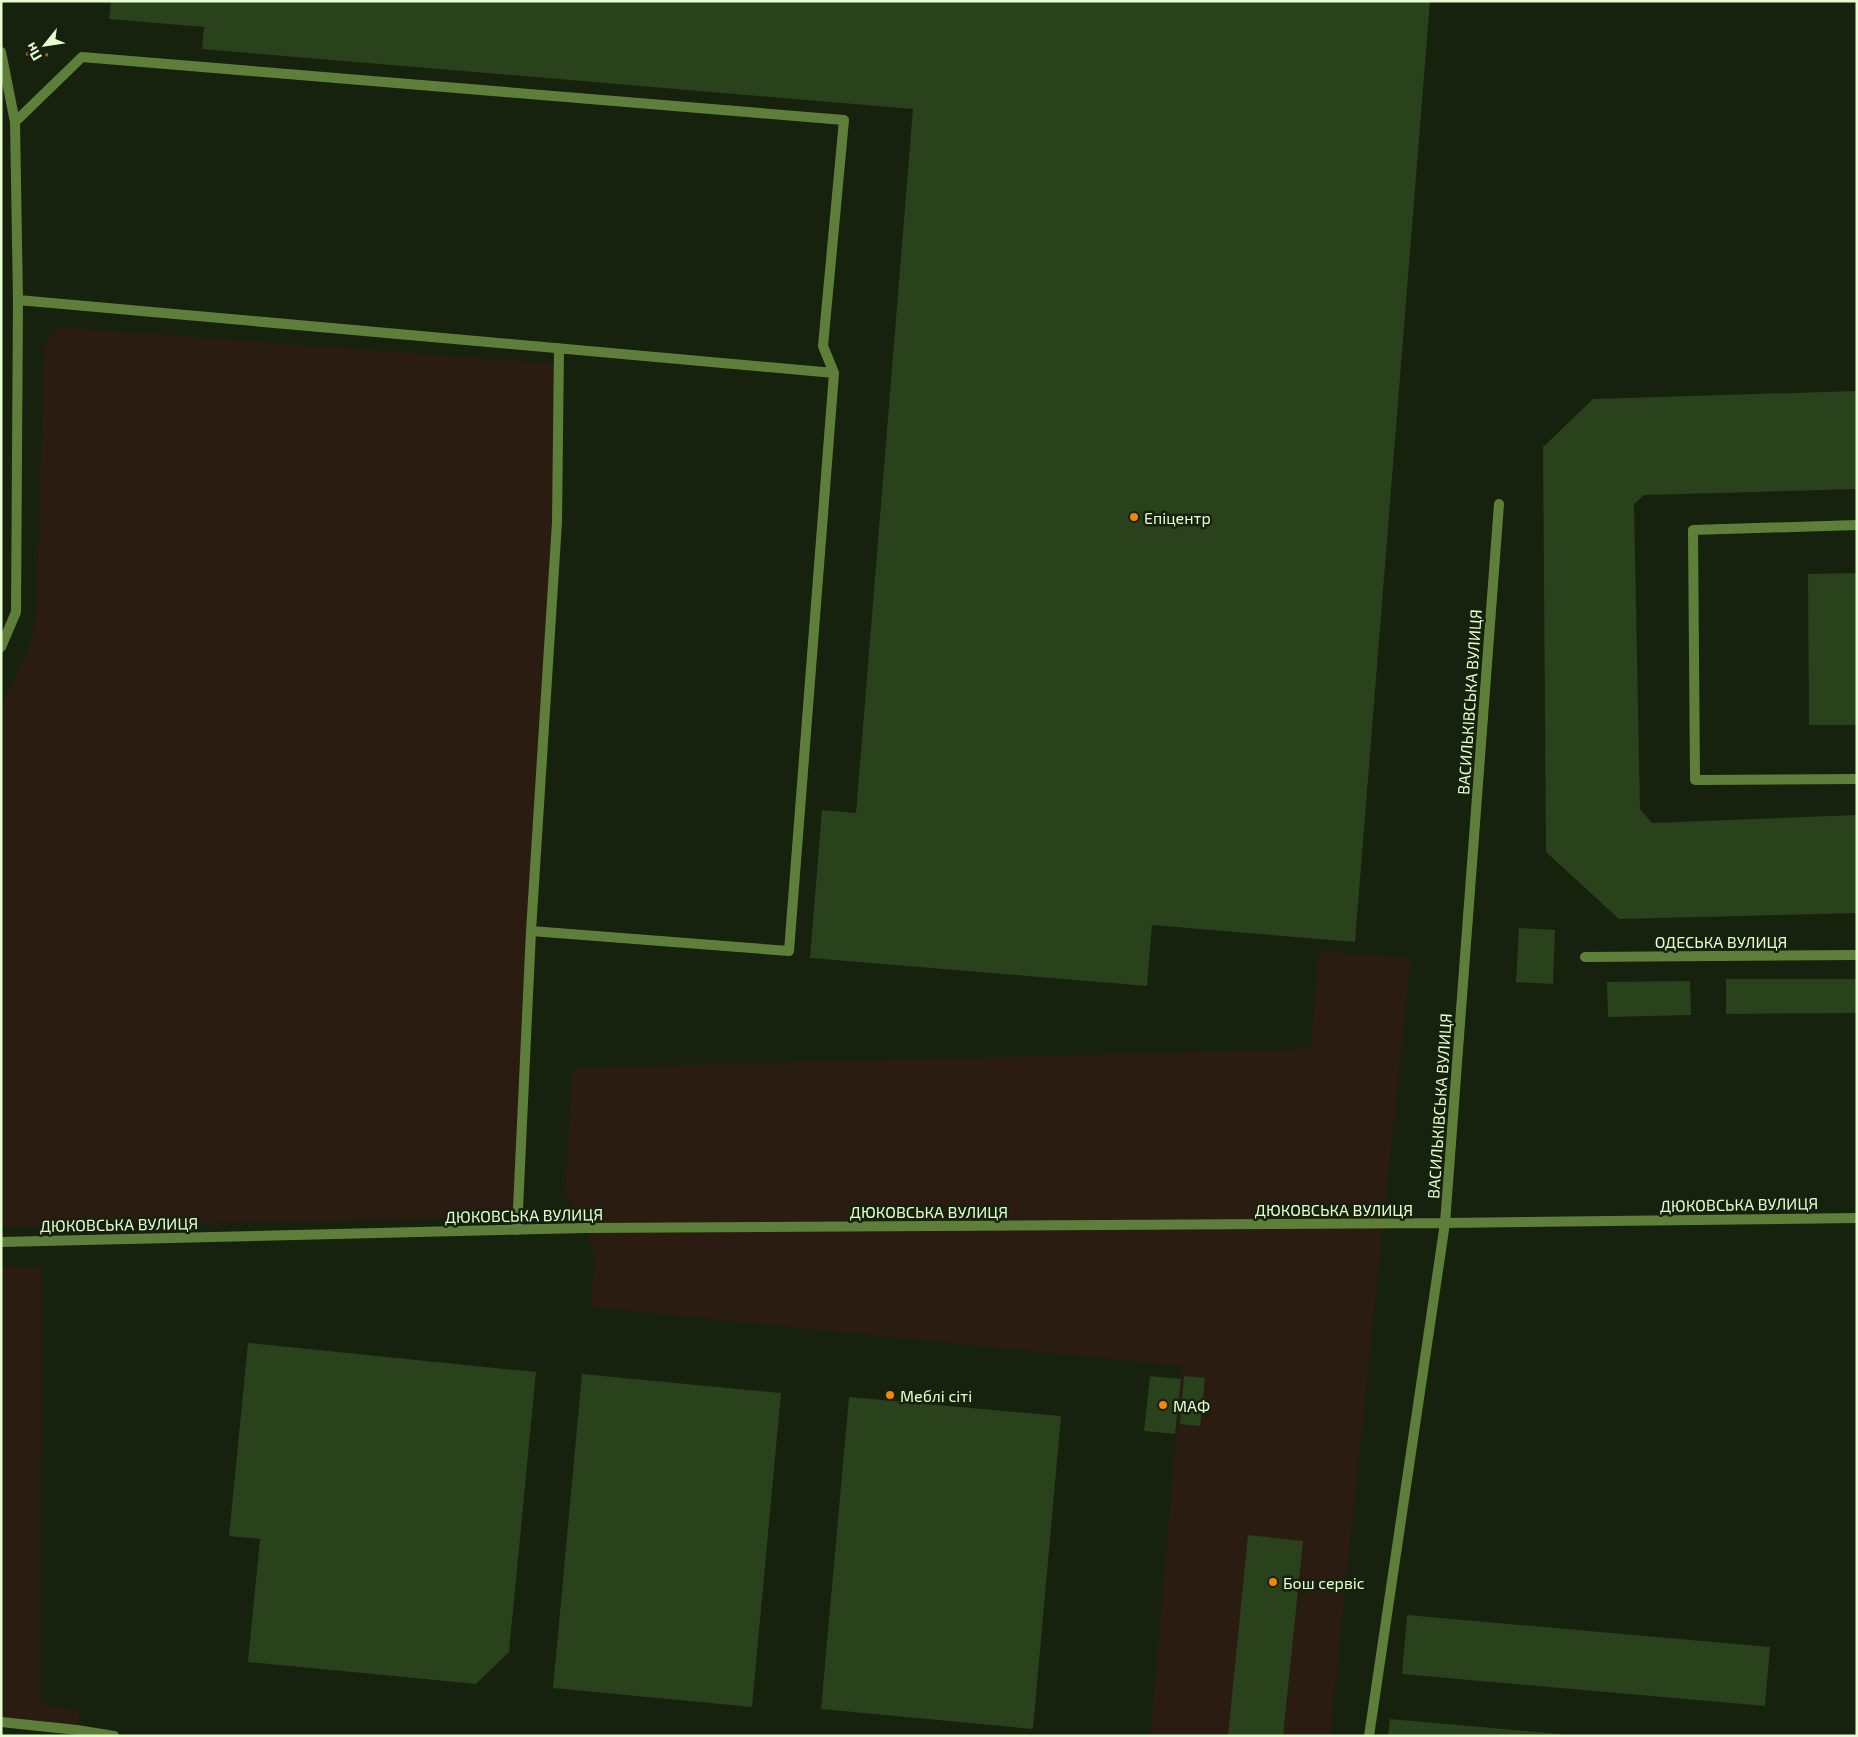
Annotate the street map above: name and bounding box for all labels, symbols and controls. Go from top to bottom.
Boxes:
north arrow [20,20,70,70]
text: Пн [21,40,45,64]
place label: Епіцентр [1144,508,1211,527]
marker: Епіцентр [1128,511,1140,523]
street label: ВАСИЛЬКІВСЬКА ВУЛИЦЯ [1453,609,1485,795]
street label: ОДЕСЬКА ВУЛИЦЯ [1655,932,1787,951]
street label: ВАСИЛЬКІВСЬКА ВУЛИЦЯ [1423,1013,1455,1199]
street label: ДЮКОВСЬКА ВУЛИЦЯ [1660,1193,1818,1215]
street label: ДЮКОВСЬКА ВУЛИЦЯ [1255,1200,1413,1219]
street label: ДЮКОВСЬКА ВУЛИЦЯ [850,1202,1008,1221]
street label: ДЮКОВСЬКА ВУЛИЦЯ [445,1204,603,1226]
street label: ДЮКОВСЬКА ВУЛИЦЯ [40,1213,198,1235]
place label: Меблі сіті [900,1386,972,1405]
marker: Меблі сіті [884,1389,896,1401]
place label: МАФ [1173,1396,1210,1415]
marker: МАФ [1157,1399,1169,1411]
place label: Бош сервіс [1283,1573,1365,1592]
marker: Бош сервіс [1267,1576,1279,1588]

